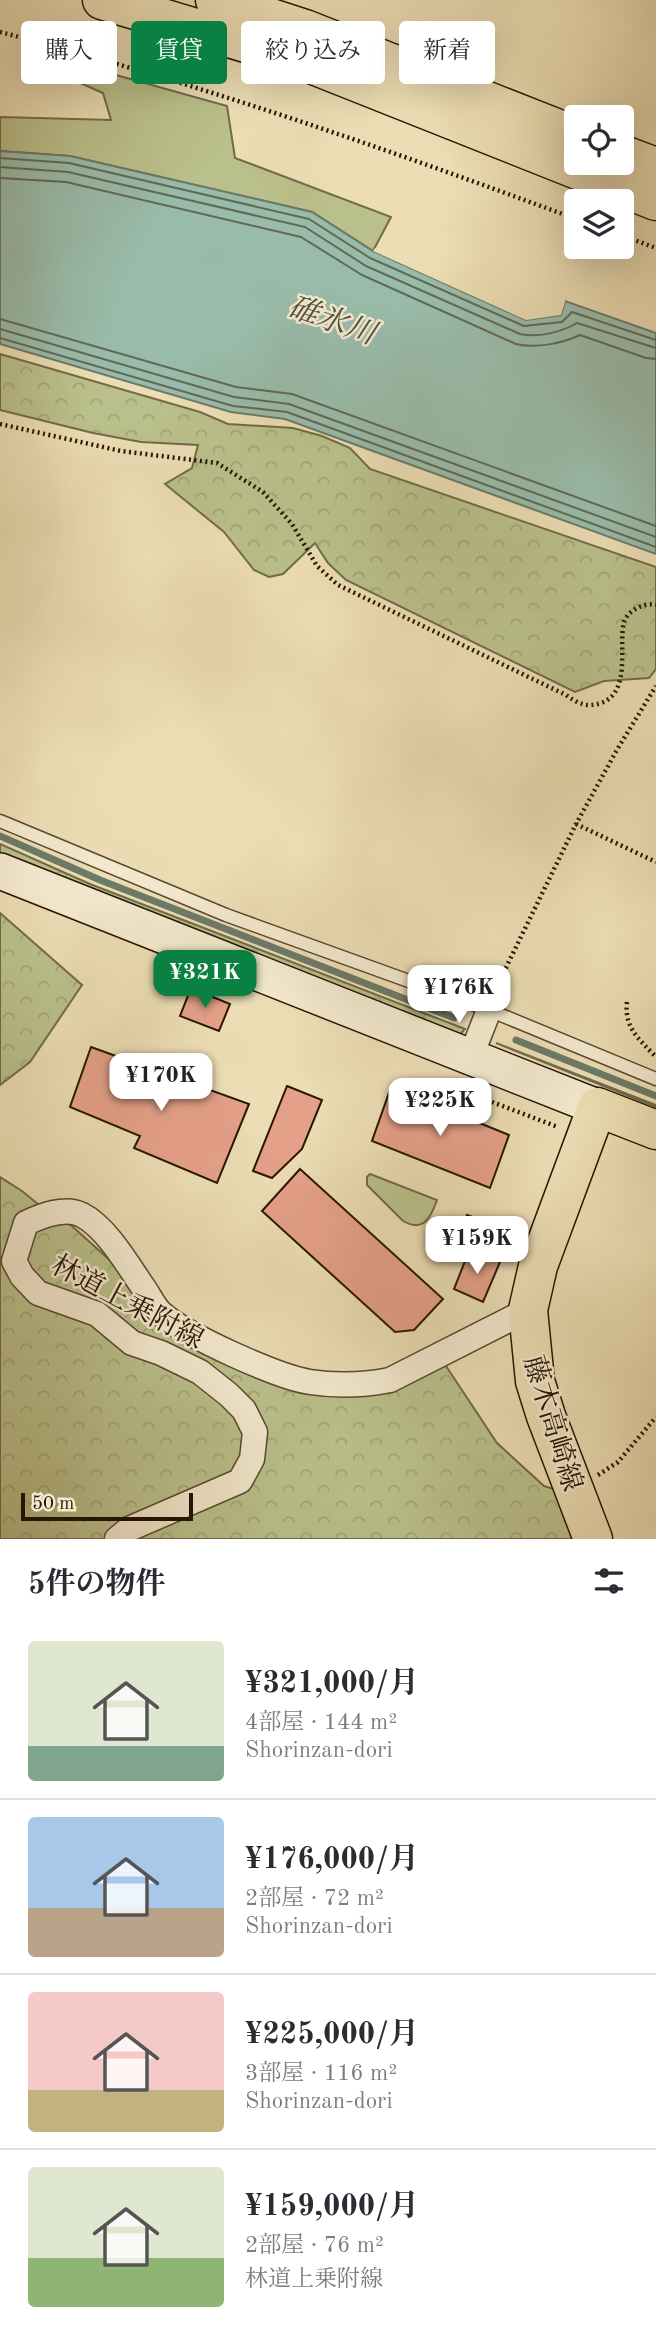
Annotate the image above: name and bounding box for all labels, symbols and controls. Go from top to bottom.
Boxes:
chip: 購入 [21,21,117,84]
chip: 賃貸 [131,21,227,84]
chip: 絞り込み [241,21,385,84]
chip: 新着 [399,21,495,84]
map controls [564,105,634,259]
button: locate [564,105,634,175]
button: layers [564,189,634,259]
water label: 碓氷川 [284,290,383,352]
pin: ¥321K [156,950,254,1010]
text: ¥321K [169,961,241,984]
pin: ¥176K [410,965,508,1025]
text: ¥176K [423,976,495,999]
pin: ¥170K [112,1054,210,1113]
text: ¥170K [125,1064,197,1087]
pin: ¥225K [391,1078,489,1138]
text: ¥225K [404,1089,476,1112]
pin: ¥159K [428,1216,526,1276]
text: ¥159K [441,1227,513,1250]
street label: 林道上乗附線 [46,1249,209,1355]
street label: 藤木高崎線 [517,1352,588,1495]
scale bar [21,1490,192,1522]
text: 50 m [32,1495,74,1514]
icon: filters [590,1562,628,1600]
text: 5件の物件 [28,1570,165,1600]
icon: home [84,1669,168,1753]
text: ¥321,000/月 [245,1669,419,1699]
text: 4部屋 · 144 m² [245,1711,397,1734]
text: Shorinzan-dori [245,1739,393,1762]
icon: home [84,1845,168,1929]
text: ¥176,000/月 [245,1845,419,1875]
text: 2部屋 · 72 m² [245,1887,384,1910]
text: Shorinzan-dori [245,1915,393,1938]
icon: home [84,2020,168,2104]
text: ¥225,000/月 [245,2020,419,2050]
text: 3部屋 · 116 m² [245,2062,397,2085]
text: Shorinzan-dori [245,2090,393,2113]
text: ¥159,000/月 [245,2192,419,2222]
icon: home [84,2195,168,2279]
text: 2部屋 · 76 m² [245,2234,384,2257]
text: 林道上乗附線 [245,2268,383,2291]

